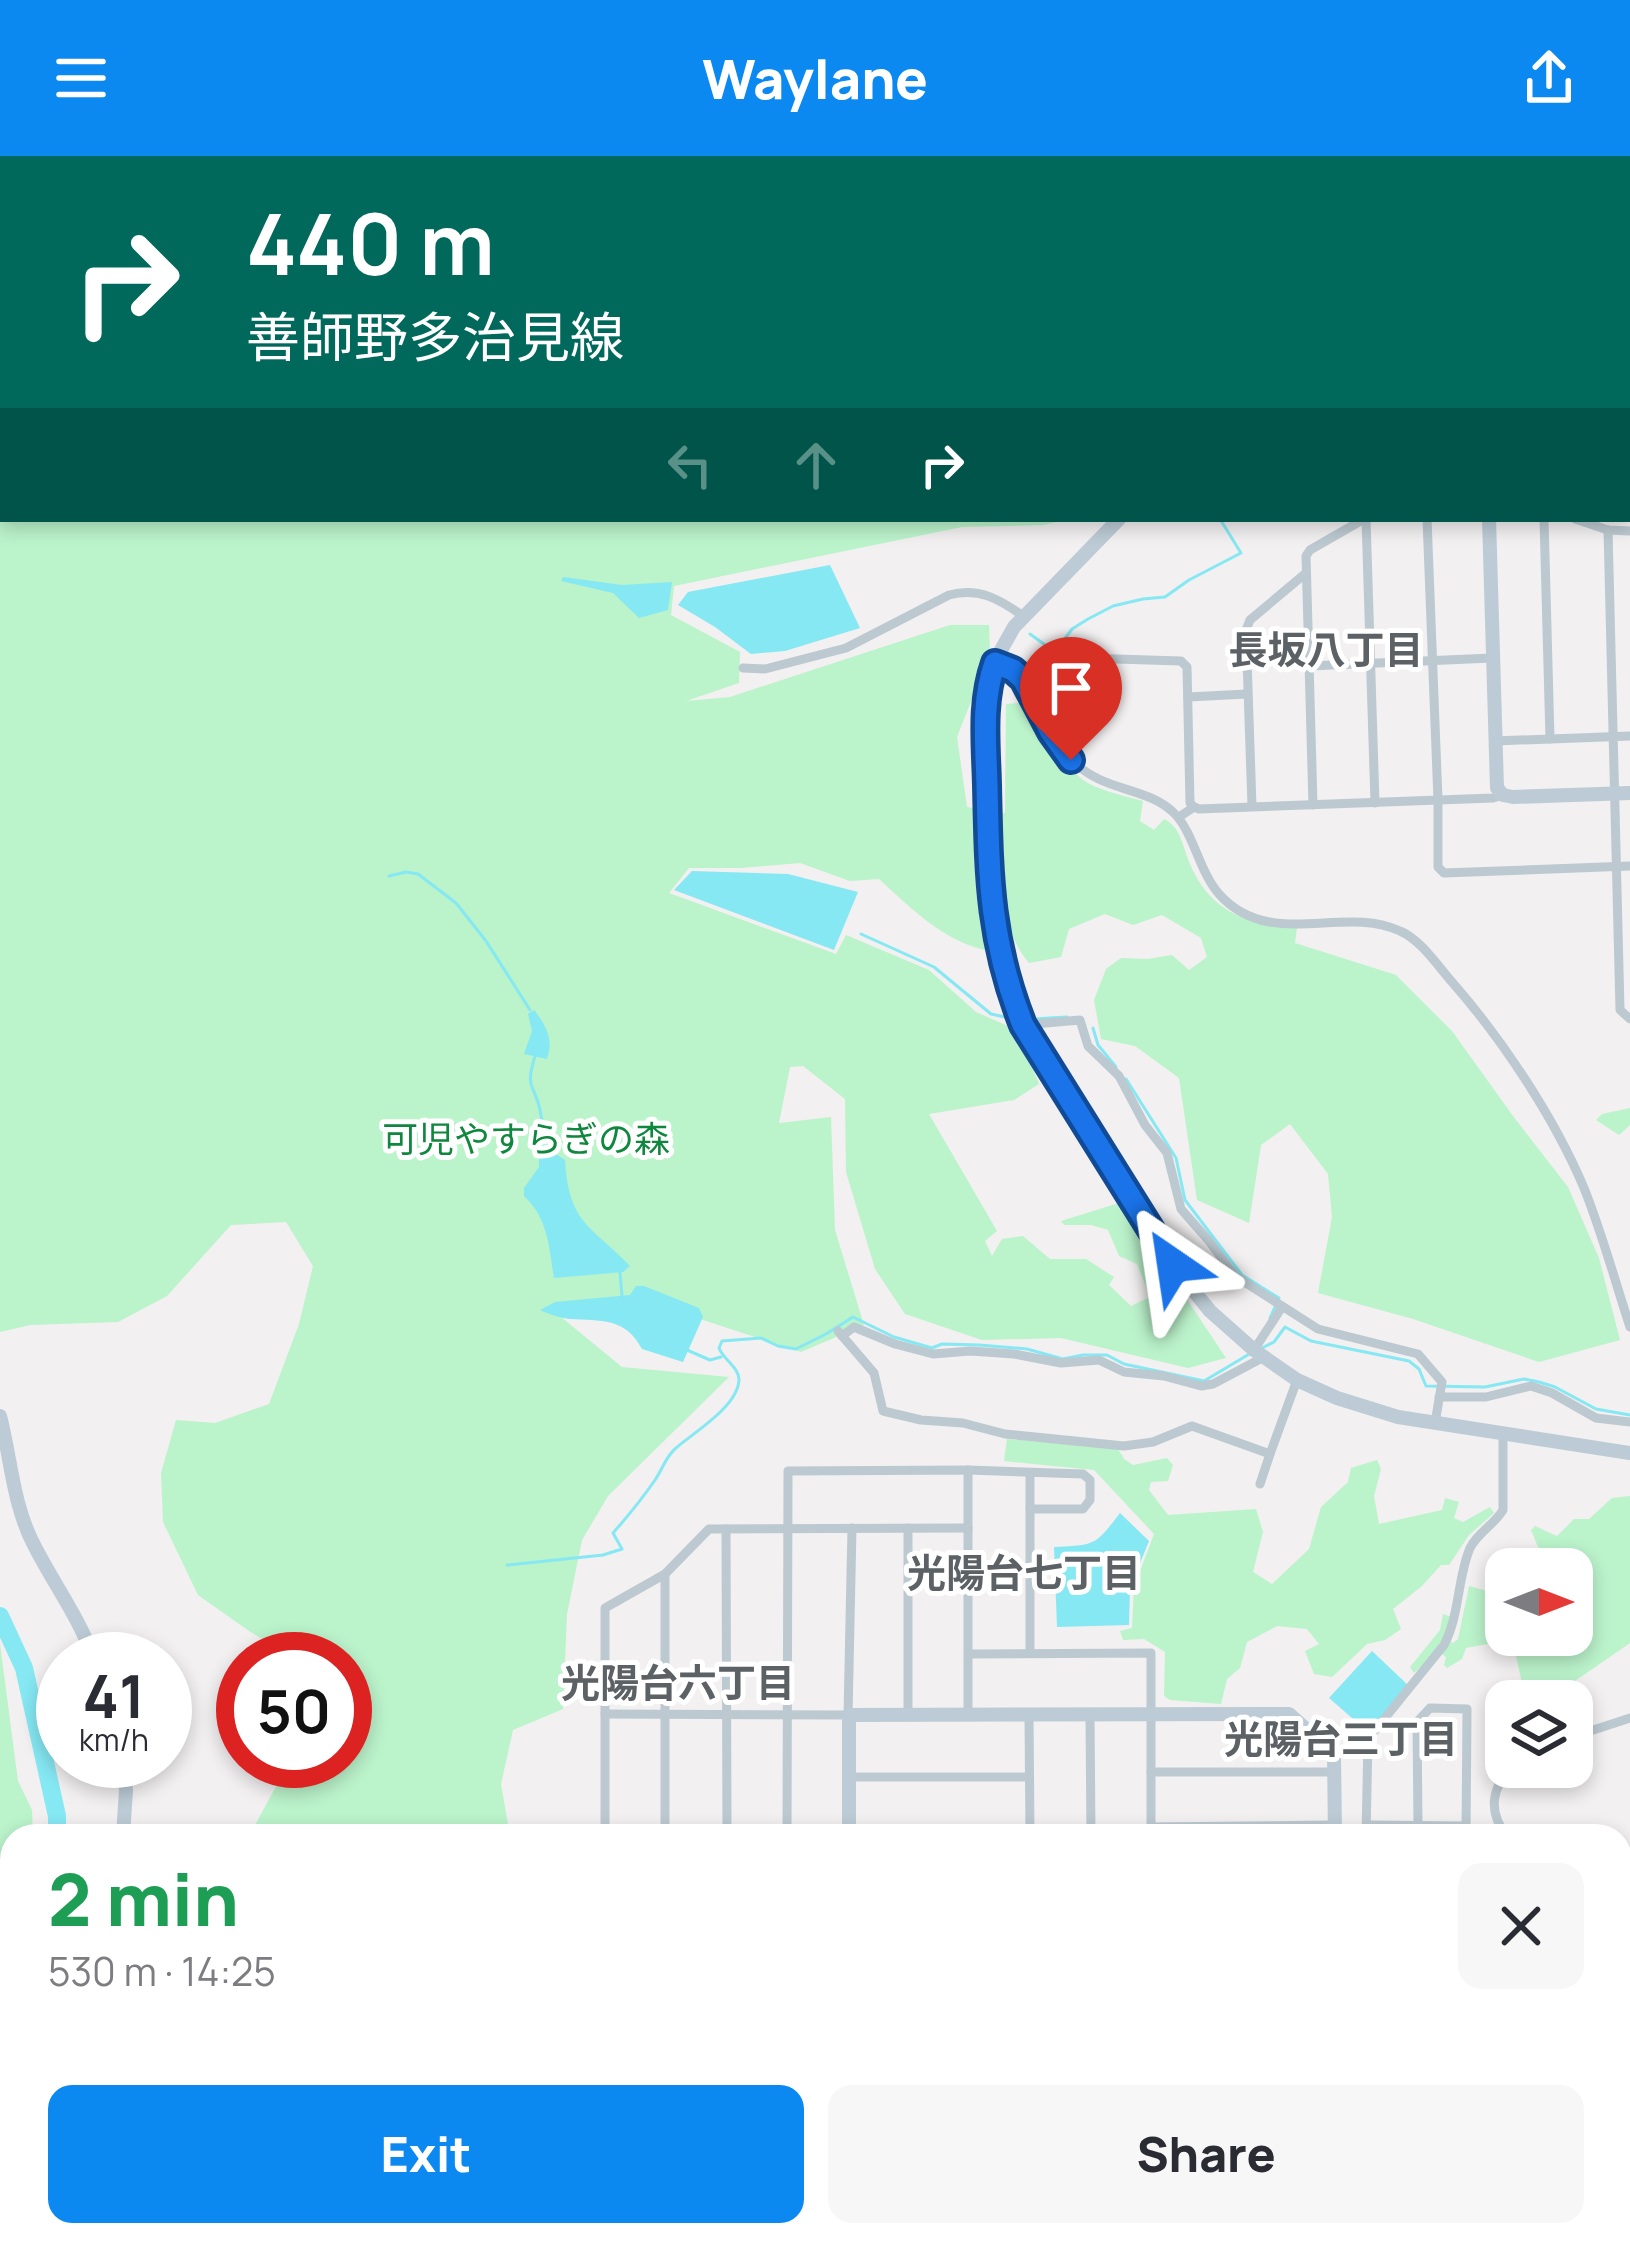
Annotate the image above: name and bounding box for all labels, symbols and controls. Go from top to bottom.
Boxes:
text: Waylane [702,41,928,115]
icon: menu [48,45,114,111]
icon: share [1516,45,1582,111]
text: 440 m [246,185,495,300]
icon: right [48,204,204,360]
text: 善師野多治見線 [246,299,624,373]
icon: left [657,432,723,498]
icon: ahead [783,432,849,498]
icon: right [909,432,975,498]
district label: 長坂八丁目 [1228,622,1424,676]
pin [1020,637,1122,760]
icon: arrive [1038,655,1104,721]
park label: 可児やすらぎの森 [382,1114,670,1163]
position arrow [1110,1202,1236,1328]
district label: 光陽台七丁目 [907,1545,1141,1599]
north arrow [1485,1548,1593,1656]
map controls [1485,1548,1593,1788]
speed limit sign: 50 [216,1632,372,1788]
text: 41 [83,1654,145,1736]
district label: 光陽台六丁目 [561,1655,795,1709]
button: layers [1485,1680,1593,1788]
district label: 光陽台三丁目 [1224,1711,1458,1765]
text: km/h [79,1719,149,1760]
text: 2 min [48,1849,239,1948]
button: close [1458,1863,1584,1989]
text: 530 m · 14:25 [48,1944,276,1998]
button: Exit [48,2085,804,2223]
button: Share [828,2085,1584,2223]

